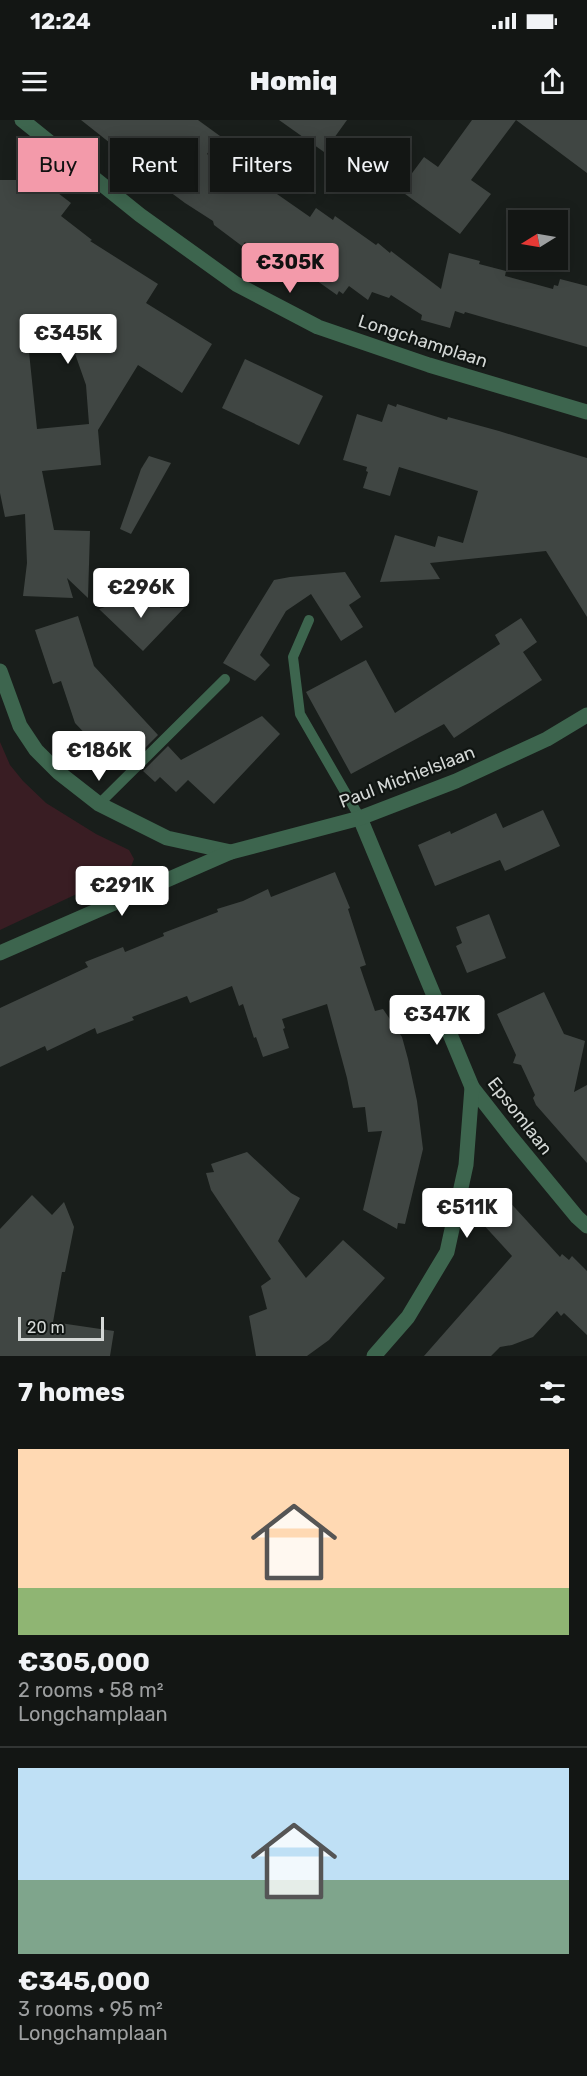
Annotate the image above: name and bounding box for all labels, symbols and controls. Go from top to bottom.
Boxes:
text: 12:24 [30,8,91,35]
icon: menu [18,65,51,98]
text: Homiq [249,65,338,97]
icon: share [536,65,569,98]
chip: Buy [18,138,98,192]
chip: Rent [110,138,198,192]
chip: Filters [210,138,314,192]
chip: New [326,138,410,192]
north arrow [508,210,568,270]
map controls [508,210,568,270]
pin: €305K [248,243,332,294]
text: €305K [256,250,324,274]
street label: Longchamplaan [356,310,490,372]
pin: €345K [26,314,110,365]
text: €345K [34,321,102,345]
pin: €296K [99,568,183,619]
text: €296K [107,575,175,599]
pin: €186K [57,731,141,782]
text: €186K [66,738,132,762]
street label: Paul Michielslaan [336,741,478,813]
pin: €291K [80,866,164,917]
text: €291K [90,873,154,897]
pin: €347K [395,995,479,1046]
text: €347K [404,1002,470,1026]
street label: Epsomlaan [483,1073,557,1159]
pin: €511K [425,1188,509,1239]
text: €511K [436,1195,498,1219]
scale bar [18,1314,104,1342]
text: 20 m [27,1318,65,1337]
icon: filters [536,1376,569,1409]
text: 7 homes [18,1377,125,1408]
icon: home [240,1488,348,1596]
text: €305,000 [18,1647,150,1678]
text: 2 rooms · 58 m² [18,1678,164,1702]
text: Longchamplaan [18,1702,168,1726]
icon: home [240,1807,348,1915]
text: €345,000 [18,1966,150,1997]
text: 3 rooms · 95 m² [18,1997,163,2021]
text: Longchamplaan [18,2021,168,2045]

